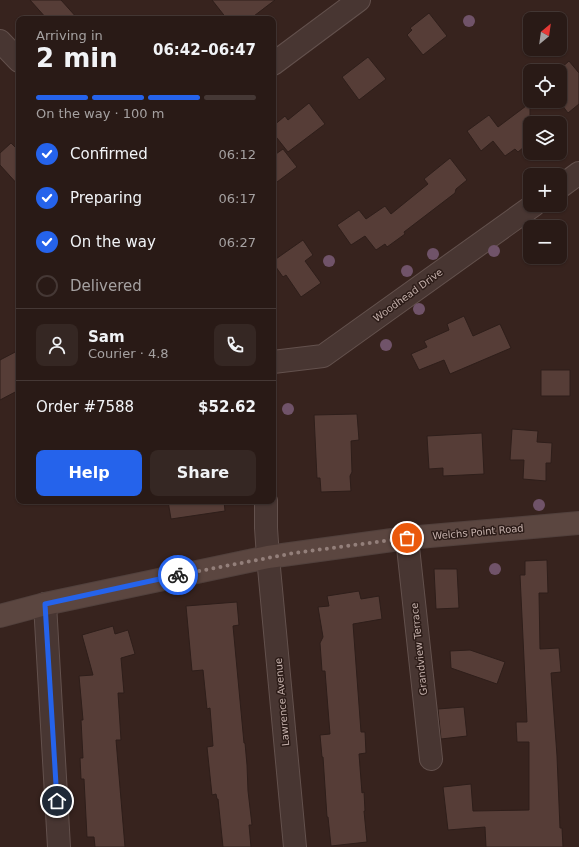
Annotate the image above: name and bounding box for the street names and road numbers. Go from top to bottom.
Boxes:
street label: Woodhead Drive [371,266,445,324]
street label: Welchs Point Road [432,523,524,541]
street label: Grandview Terrace [409,602,429,696]
street label: Lawrence Avenue [273,658,291,746]

